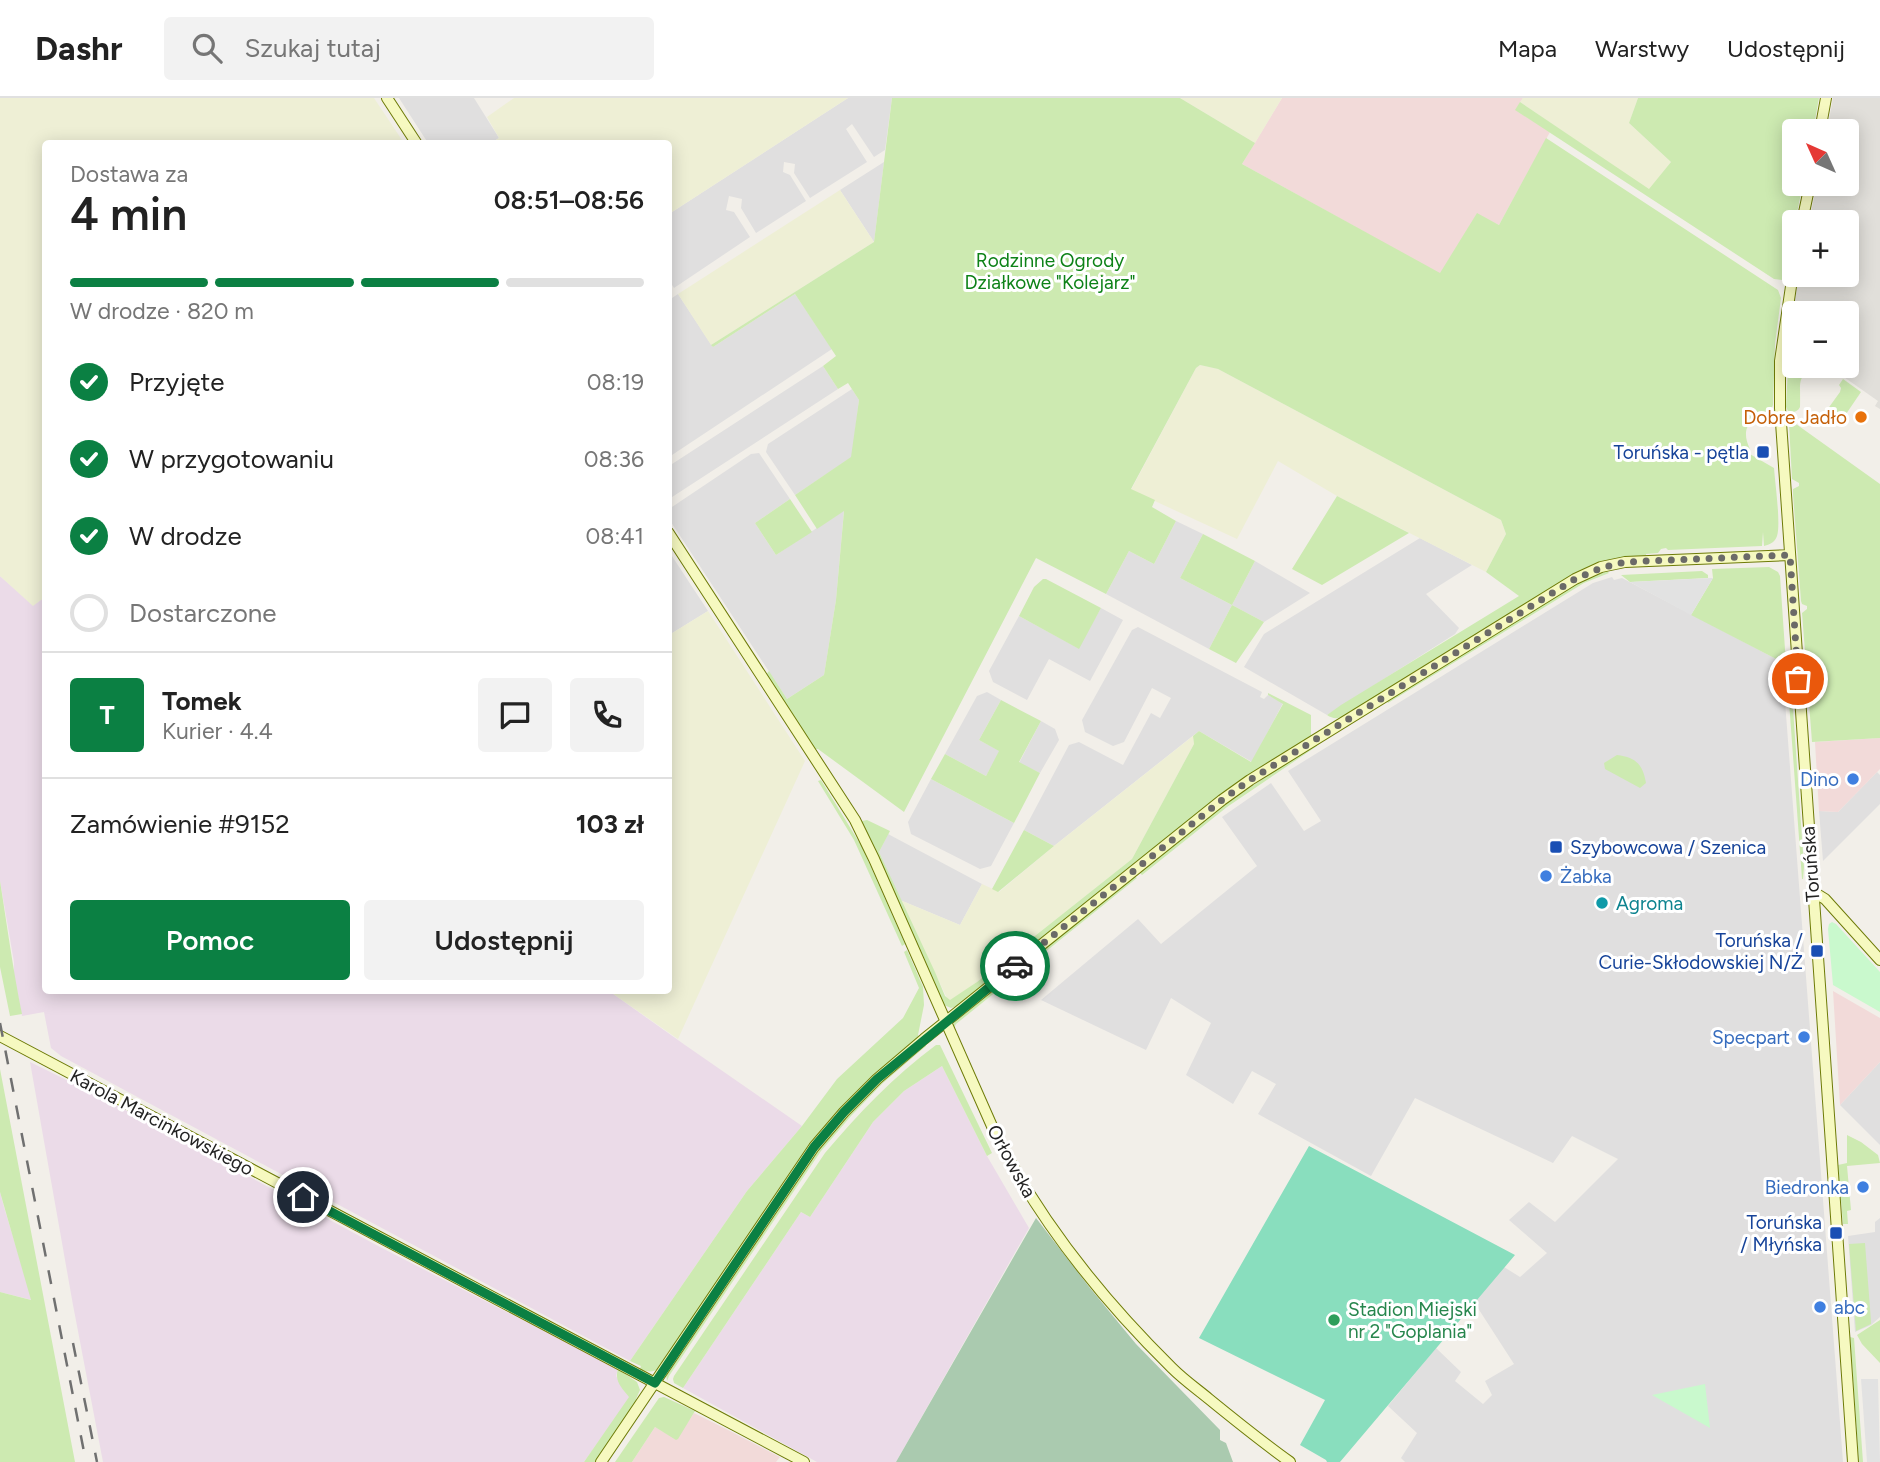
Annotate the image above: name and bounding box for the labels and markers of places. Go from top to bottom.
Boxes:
place label: Dobre Jadło [1743,406,1847,429]
marker: Dobre Jadło [1853,409,1869,425]
place label: Toruńska - pętla [1614,441,1749,464]
marker: Toruńska - pętla [1755,444,1771,460]
pin [1768,649,1828,709]
place label: Dino [1800,768,1839,791]
marker: Dino [1845,771,1861,787]
place label: Szybowcowa / Szenica [1570,836,1766,859]
marker: Szybowcowa / Szenica [1548,839,1564,855]
place label: Żabka [1560,865,1612,888]
marker: Żabka [1538,868,1554,884]
place label: Agroma [1616,892,1683,915]
marker: Agroma [1594,895,1610,911]
place label: Toruńska / Curie-Skłodowskiej N/Ż [1599,929,1804,974]
marker: Toruńska / Curie-Skłodowskiej N/Ż [1809,943,1825,959]
place label: Specpart [1712,1026,1790,1049]
marker: Specpart [1796,1029,1812,1045]
pin [273,1167,333,1227]
place label: Biedronka [1765,1176,1849,1199]
marker: Biedronka [1855,1179,1871,1195]
place label: Toruńska / Młyńska [1740,1211,1822,1256]
marker: Toruńska / Młyńska [1828,1225,1844,1241]
place label: abc [1834,1296,1865,1319]
place label: Stadion Miejski nr 2 "Goplania" [1348,1298,1477,1343]
marker: abc [1812,1299,1828,1315]
marker: Stadion Miejski nr 2 "Goplania" [1326,1312,1342,1328]

